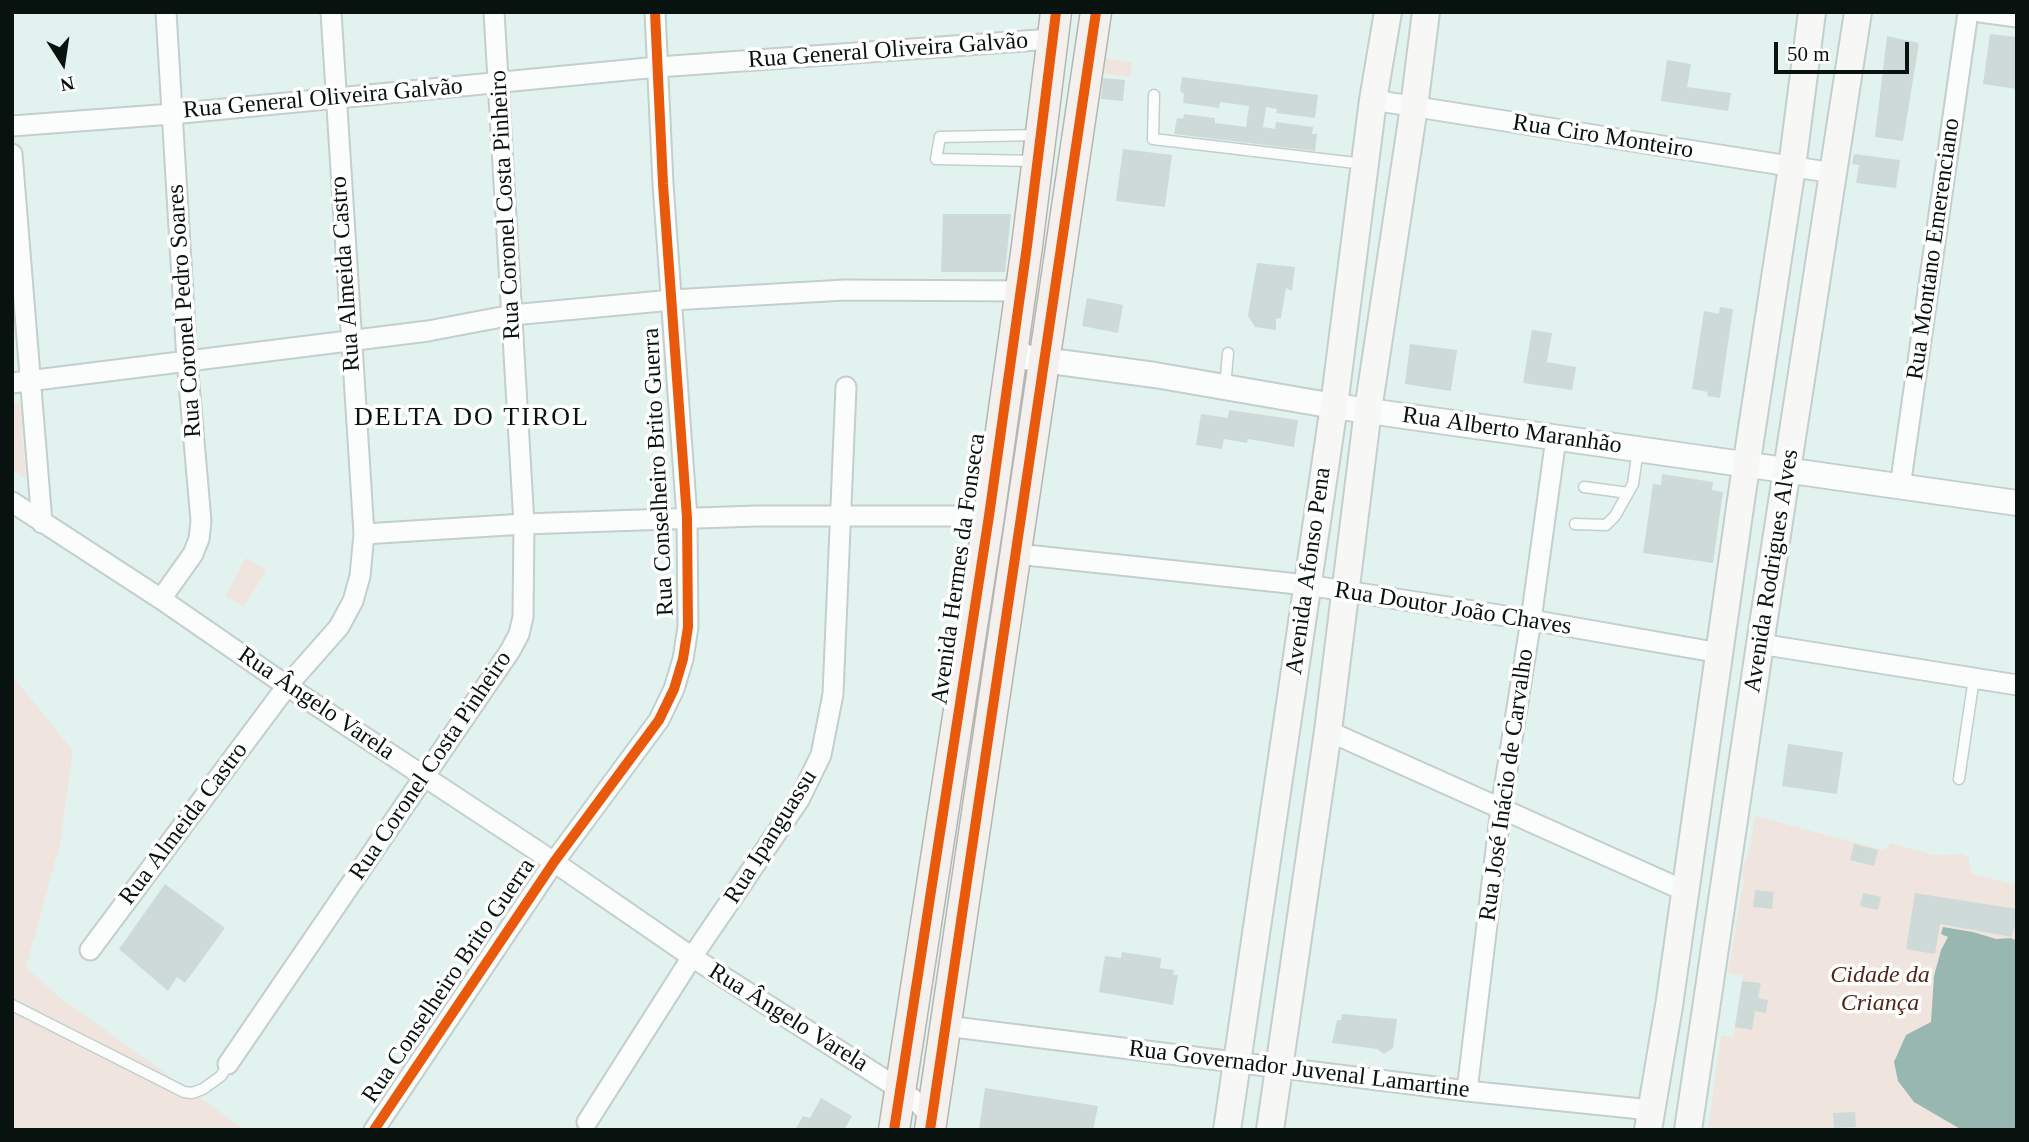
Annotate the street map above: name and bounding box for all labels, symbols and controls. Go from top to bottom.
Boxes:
street label: Rua General Oliveira Galvão [747,27,1029,75]
north arrow [28,28,98,98]
scale bar [1777,28,1912,72]
text: 50 m [1787,42,1830,66]
street label: Rua Coronel Costa Pinheiro [485,69,527,341]
text: N [59,72,76,96]
street label: Rua General Oliveira Galvão [182,72,464,126]
street label: Rua Ciro Monteiro [1511,108,1695,166]
street label: Rua Montano Emerenciano [1901,116,1967,382]
street label: Rua Almeida Castro [325,175,367,373]
street label: Rua Coronel Pedro Soares [162,183,208,439]
street label: Rua Conselheiro Brito Guerra [637,327,681,617]
street label: Rua Alberto Maranhão [1400,401,1624,461]
district label: DELTA DO TIROL [356,402,588,434]
street label: Avenida Hermes da Fonseca [926,432,992,706]
street label: Avenida Rodrigues Alves [1739,447,1805,695]
street label: Avenida Afonso Pena [1280,466,1338,676]
street label: Rua Doutor João Chaves [1333,576,1573,642]
street label: Rua Ângelo Varela [232,641,400,767]
street label: Rua Coronel Costa Pinheiro [344,646,518,886]
street label: Rua José Inácio de Carvalho [1474,647,1540,923]
street label: Rua Almeida Castro [114,737,254,911]
street label: Rua Ipanguassu [718,765,824,909]
street label: Rua Conselheiro Brito Guerra [356,853,542,1109]
street label: Rua Ângelo Varela [703,957,873,1079]
park label: Cidade da Criança [1830,962,1930,1018]
street label: Rua Governador Juvenal Lamartine [1127,1035,1471,1105]

